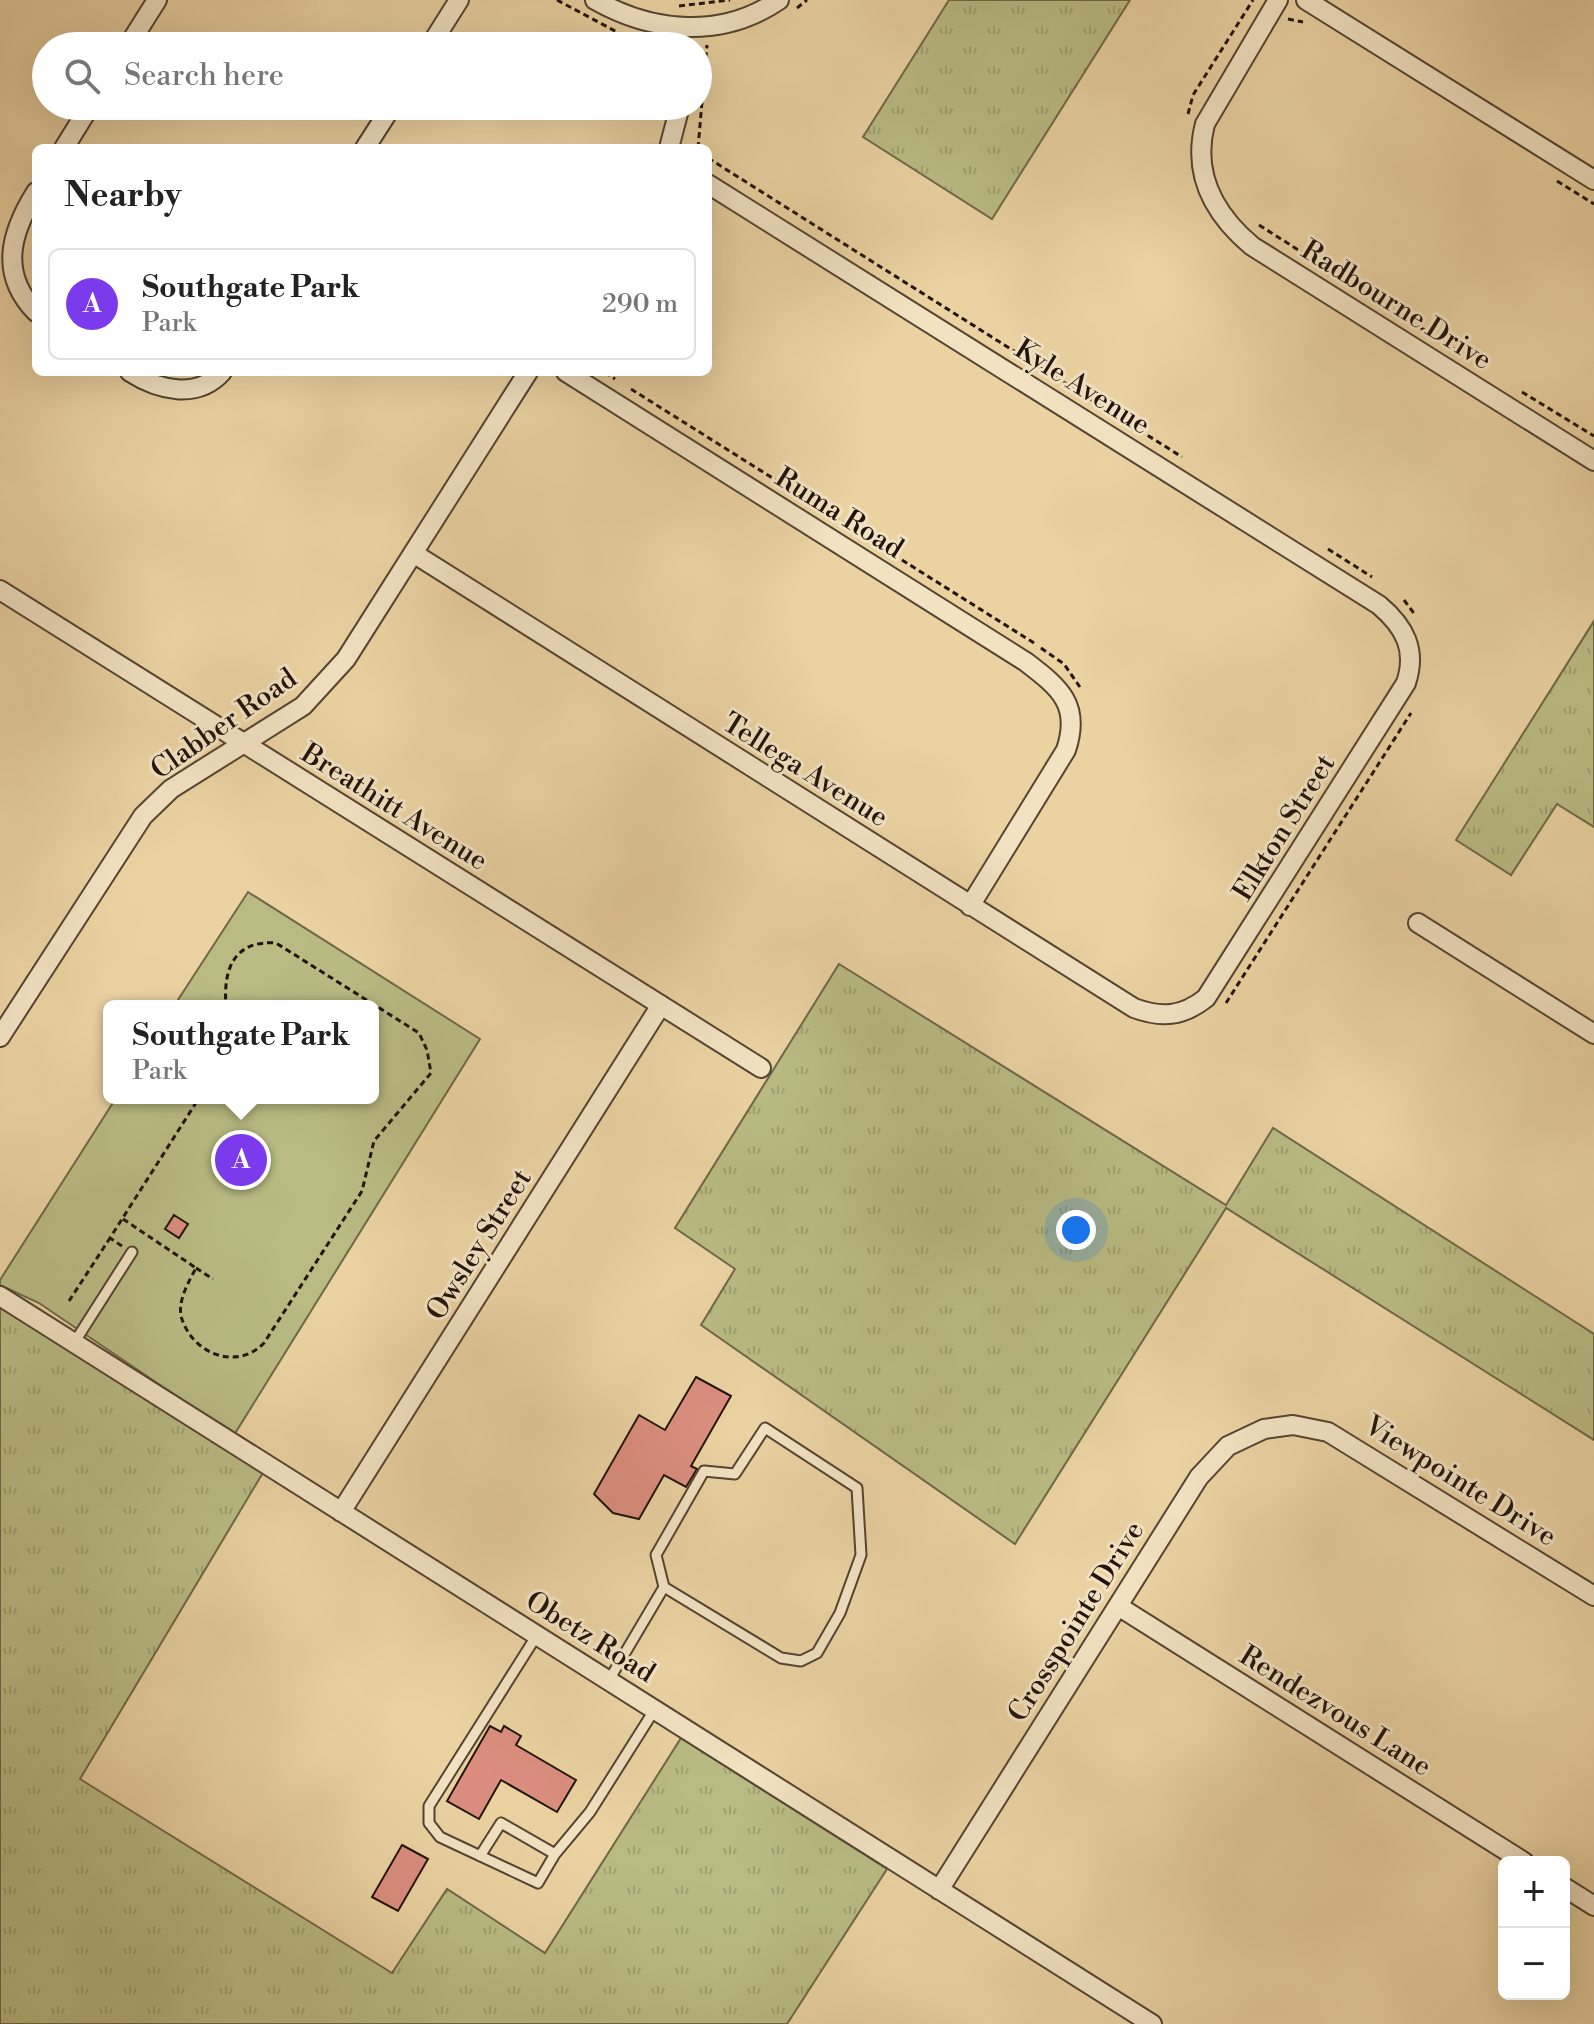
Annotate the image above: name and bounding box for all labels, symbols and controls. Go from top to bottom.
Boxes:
search box [32,32,712,120]
icon: search [60,54,104,98]
text: Search here [124,57,284,95]
text: Nearby [64,175,182,217]
street label: Radbourne Drive [1294,233,1498,378]
text: Southgate Park [142,269,359,307]
text: A [83,288,101,320]
text: 290 m [602,288,678,320]
text: Park [142,307,196,339]
street label: Kyle Avenue [1008,332,1156,443]
street label: Ruma Road [769,460,910,567]
street label: Clabber Road [144,661,304,787]
street label: Tellega Avenue [716,705,895,835]
street label: Breathitt Avenue [294,735,494,879]
street label: Elkton Street [1225,748,1343,907]
popup [103,1000,379,1104]
text: Southgate Park [132,1017,350,1055]
text: Park [132,1055,186,1087]
pin: A [215,1130,267,1190]
street label: Owsley Street [419,1163,540,1327]
your location [1056,1210,1096,1250]
street label: Viewpointe Drive [1357,1408,1563,1554]
street label: Crosspointe Drive [1000,1515,1152,1729]
street label: Obetz Road [519,1584,661,1691]
street label: Rendezvous Lane [1233,1638,1438,1784]
map controls [1498,1856,1570,2000]
button: + [1498,1856,1570,1928]
button: − [1498,1928,1570,2000]

